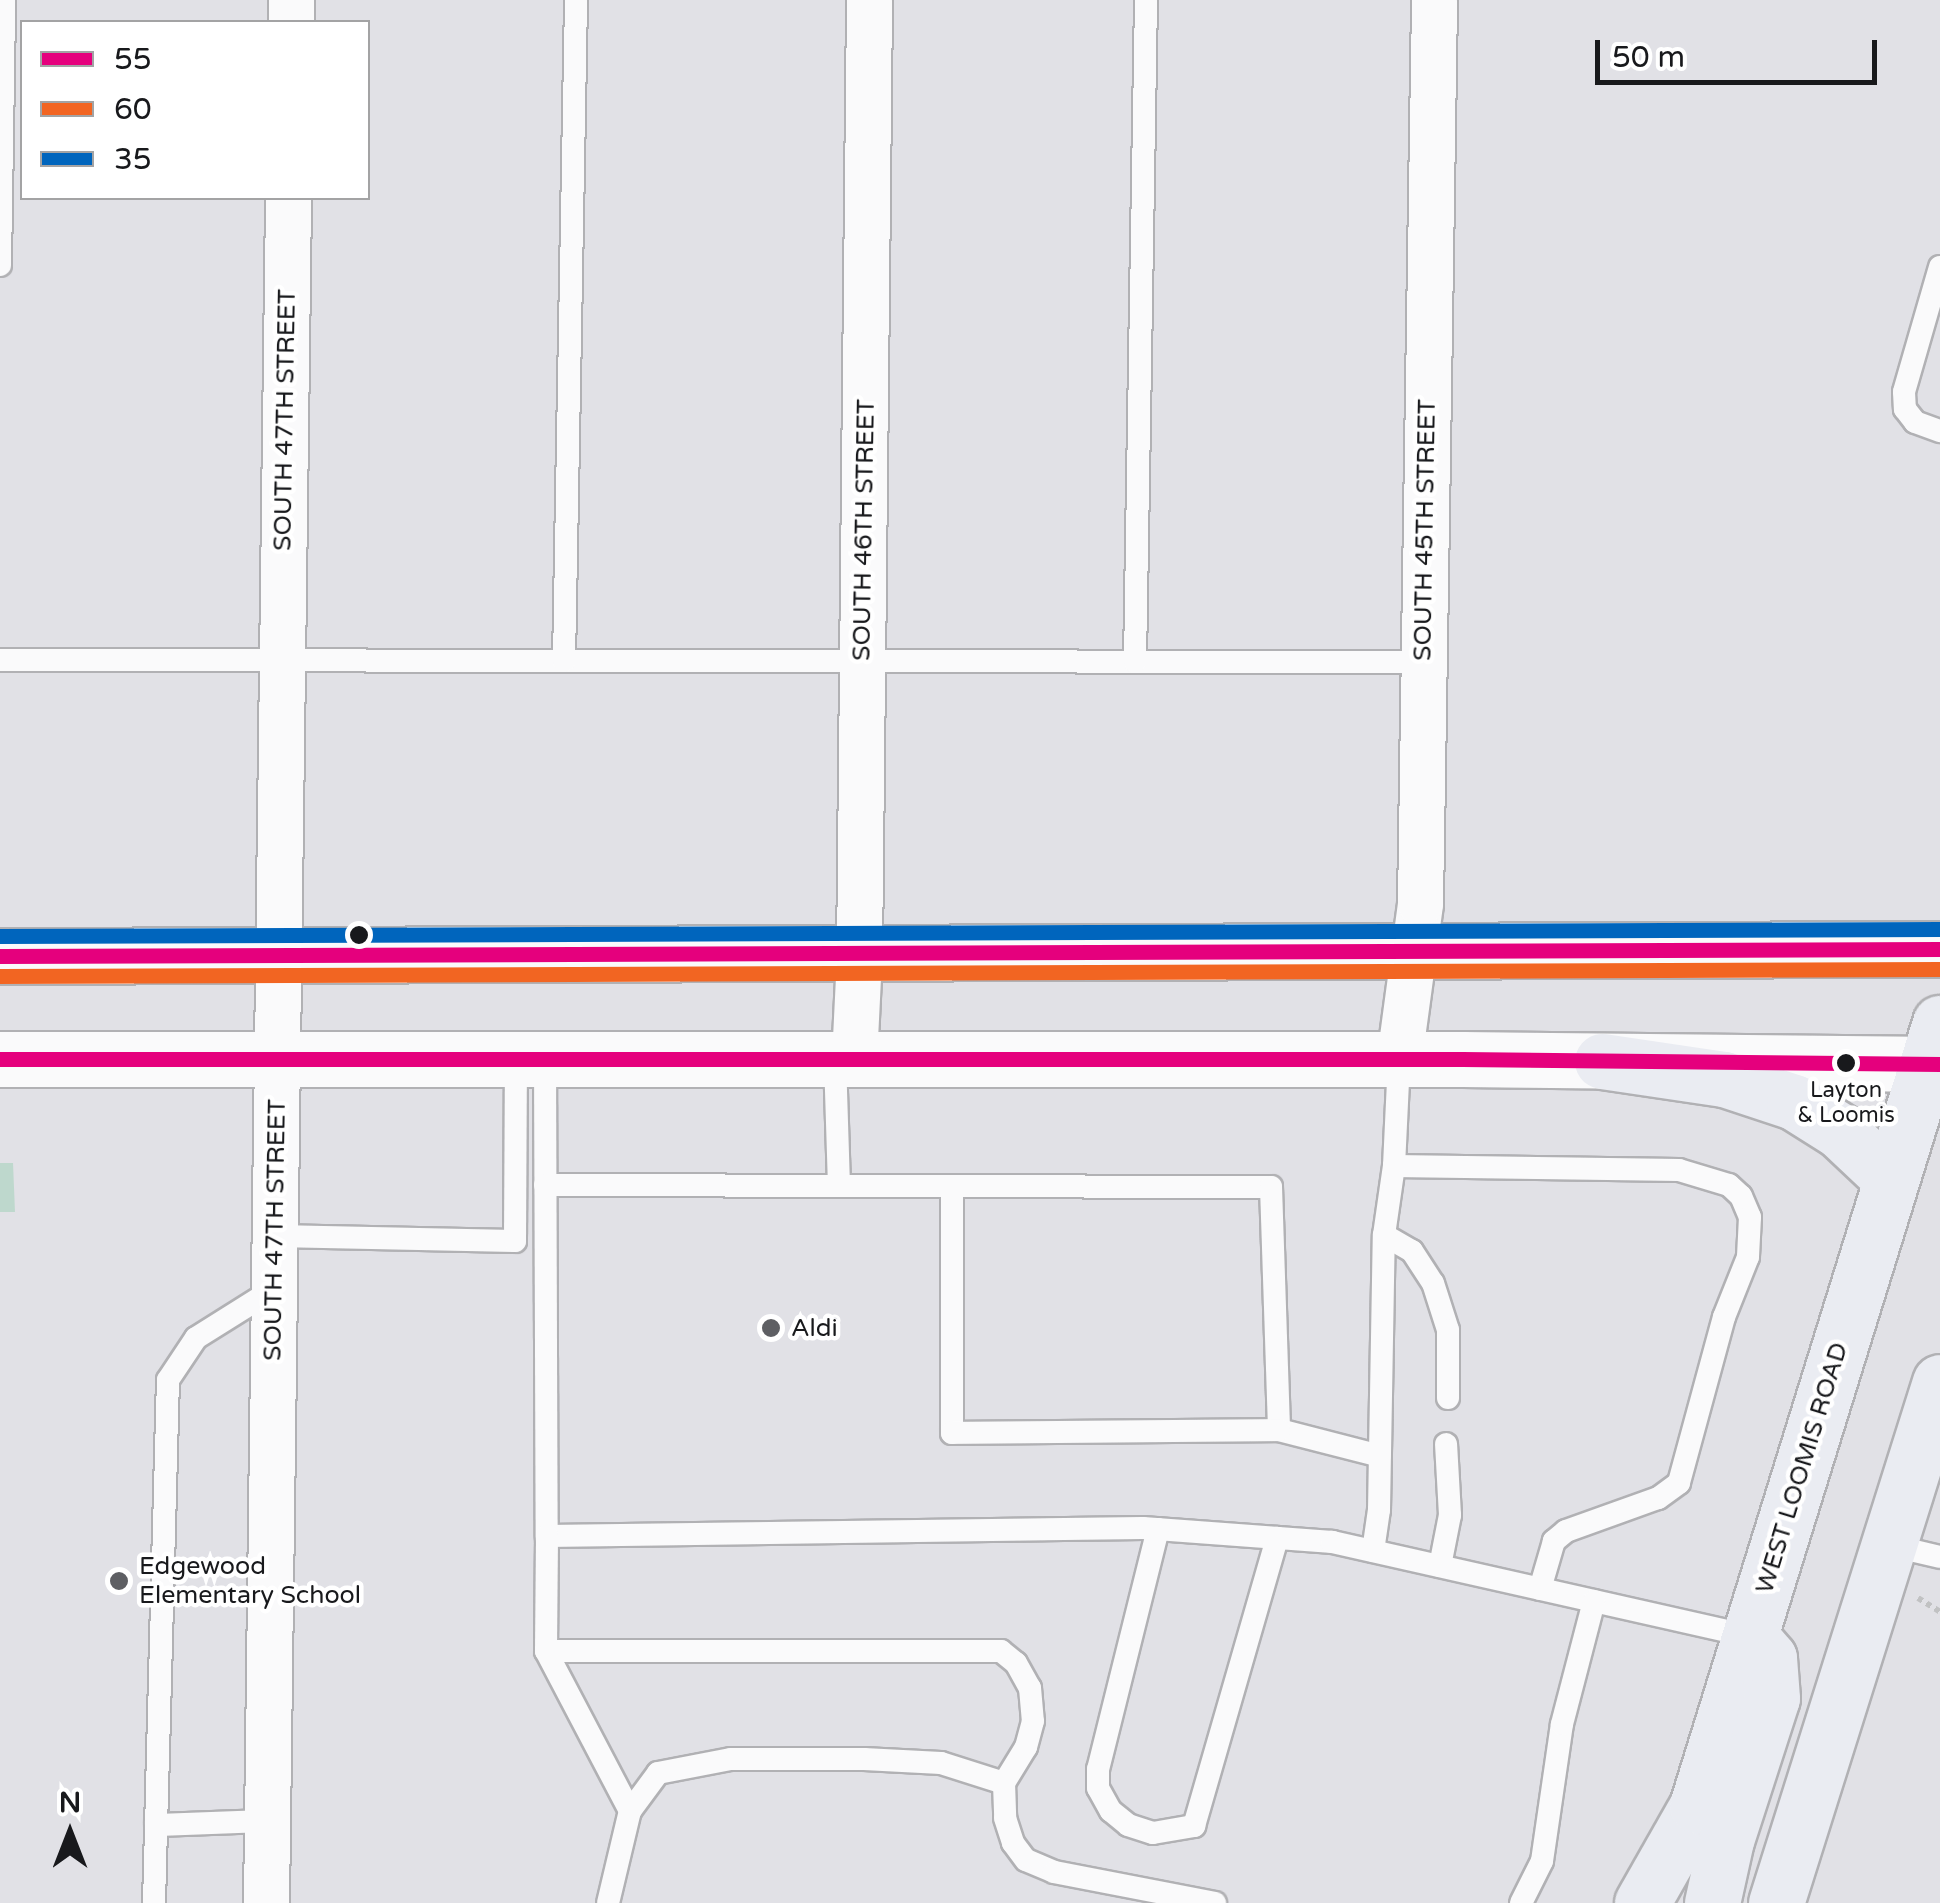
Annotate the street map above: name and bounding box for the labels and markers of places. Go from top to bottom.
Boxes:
unlabelled marker [349,925,369,945]
marker: Layton & Loomis [1836,1053,1856,1073]
place label: Layton & Loomis [1797,1077,1895,1128]
place label: Aldi [791,1313,838,1343]
marker: Aldi [760,1317,782,1339]
place label: Edgewood Elementary School [139,1552,361,1611]
marker: Edgewood Elementary School [108,1570,130,1592]

